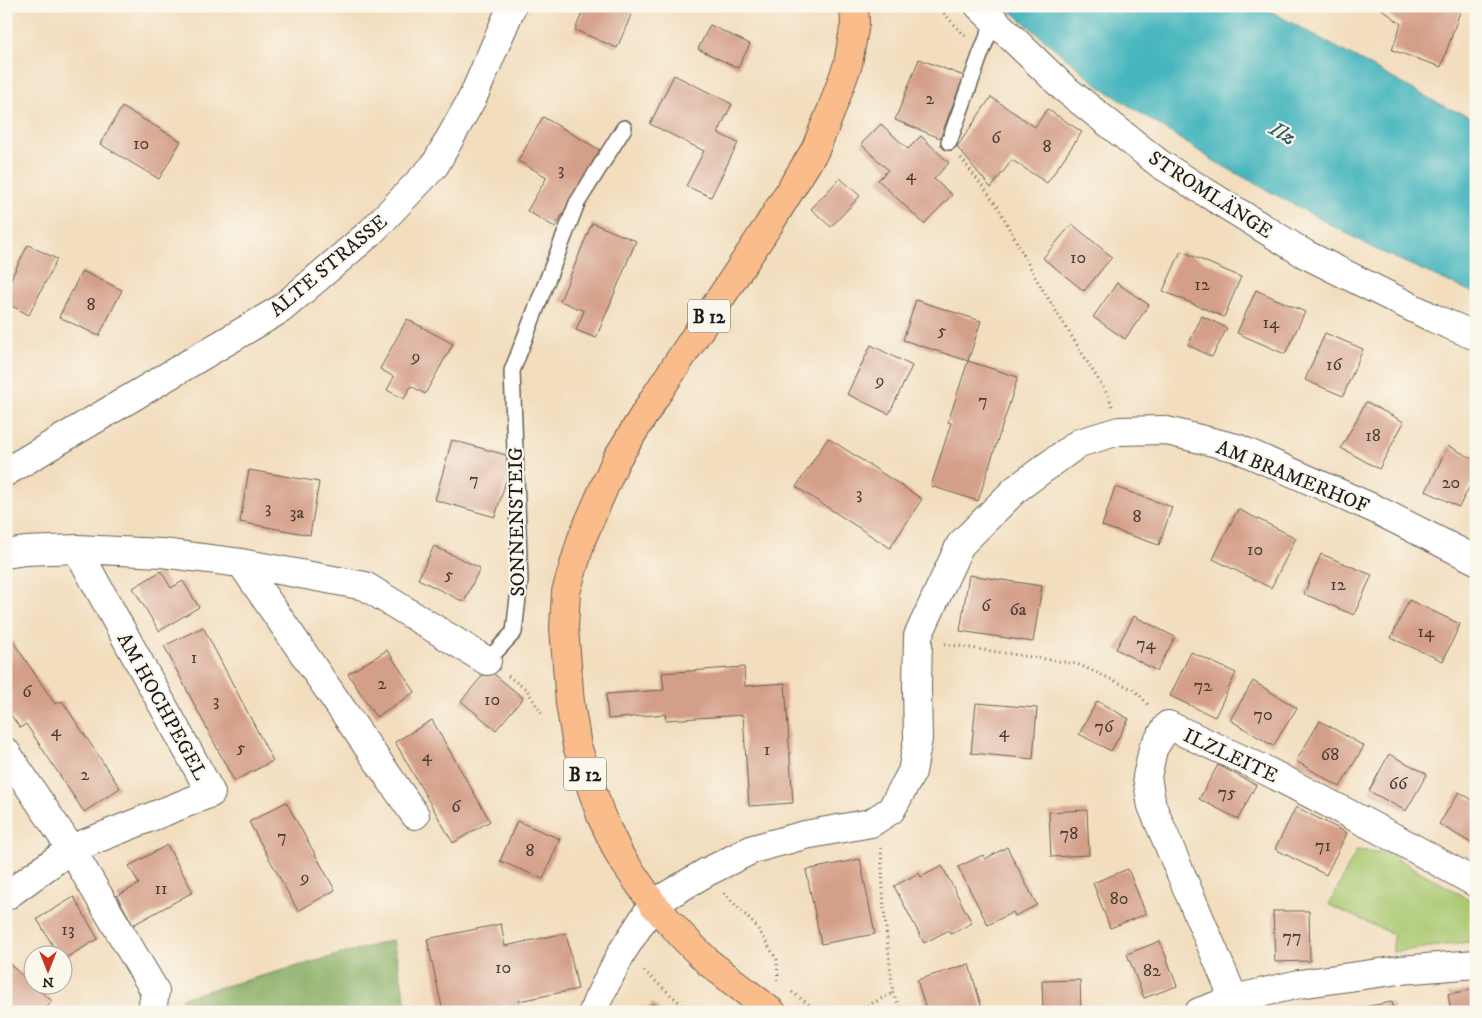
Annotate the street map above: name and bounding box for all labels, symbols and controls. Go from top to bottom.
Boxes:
house number: 2 [926,88,935,110]
water label: Ilz [1263,115,1300,152]
house number: 6 [991,127,1001,149]
house number: 10 [133,133,149,155]
house number: 8 [1042,136,1052,158]
street label: STROMLÄNGE [1143,146,1277,245]
house number: 3 [558,159,564,181]
house number: 4 [906,164,917,186]
street label: ALTE STRASSE [265,210,393,323]
house number: 10 [1070,247,1086,269]
house number: 12 [1194,274,1210,296]
house number: 8 [86,294,96,316]
road number: B 12 [688,300,730,332]
house number: 14 [1263,312,1280,334]
house number: 5 [938,320,947,342]
house number: 9 [411,346,420,368]
house number: 16 [1326,354,1343,376]
house number: 9 [875,370,884,392]
house number: 7 [978,390,988,412]
house number: 18 [1365,425,1381,447]
street label: AM BRAMERHOF [1212,435,1372,519]
street label: SONNENSTEIG [504,447,531,597]
house number: 7 [469,469,479,491]
house number: 20 [1442,472,1460,494]
house number: 3 [856,483,862,505]
house number: 3 [265,497,271,519]
house number: 3a [290,502,305,524]
house number: 8 [1132,506,1142,528]
house number: 10 [1247,539,1263,561]
house number: 5 [445,564,454,586]
house number: 12 [1330,574,1346,596]
house number: 6 [981,595,991,617]
house number: 6a [1009,599,1027,621]
house number: 14 [1418,621,1435,643]
street label: AM HOCHPEGEL [111,629,213,785]
house number: 74 [1136,633,1156,655]
house number: 1 [191,647,197,669]
house number: 2 [378,673,387,695]
house number: 72 [1194,675,1212,697]
house number: 6 [22,681,32,703]
house number: 10 [484,689,500,711]
house number: 3 [213,690,219,712]
house number: 70 [1253,704,1273,726]
house number: 76 [1095,716,1114,738]
house number: 4 [51,720,62,742]
house number: 4 [999,721,1010,743]
street label: ILZLEITE [1179,724,1282,789]
house number: 5 [237,737,246,759]
house number: 1 [764,739,770,761]
house number: 68 [1321,744,1339,766]
house number: 4 [422,745,433,767]
road number: B 12 [564,758,606,791]
house number: 2 [81,764,90,786]
house number: 66 [1389,773,1408,795]
house number: 75 [1218,782,1236,804]
house number: 6 [451,796,461,818]
house number: 78 [1060,823,1078,845]
house number: 7 [277,826,287,848]
house number: 71 [1315,835,1331,857]
house number: 8 [525,840,535,862]
house number: 9 [300,867,309,889]
house number: 11 [154,878,168,900]
house number: 80 [1110,888,1128,910]
house number: 13 [61,919,75,941]
house number: 77 [1283,926,1301,948]
north arrow [22,946,72,996]
house number: 10 [495,957,511,979]
house number: 82 [1143,960,1161,982]
text: N [42,973,54,991]

